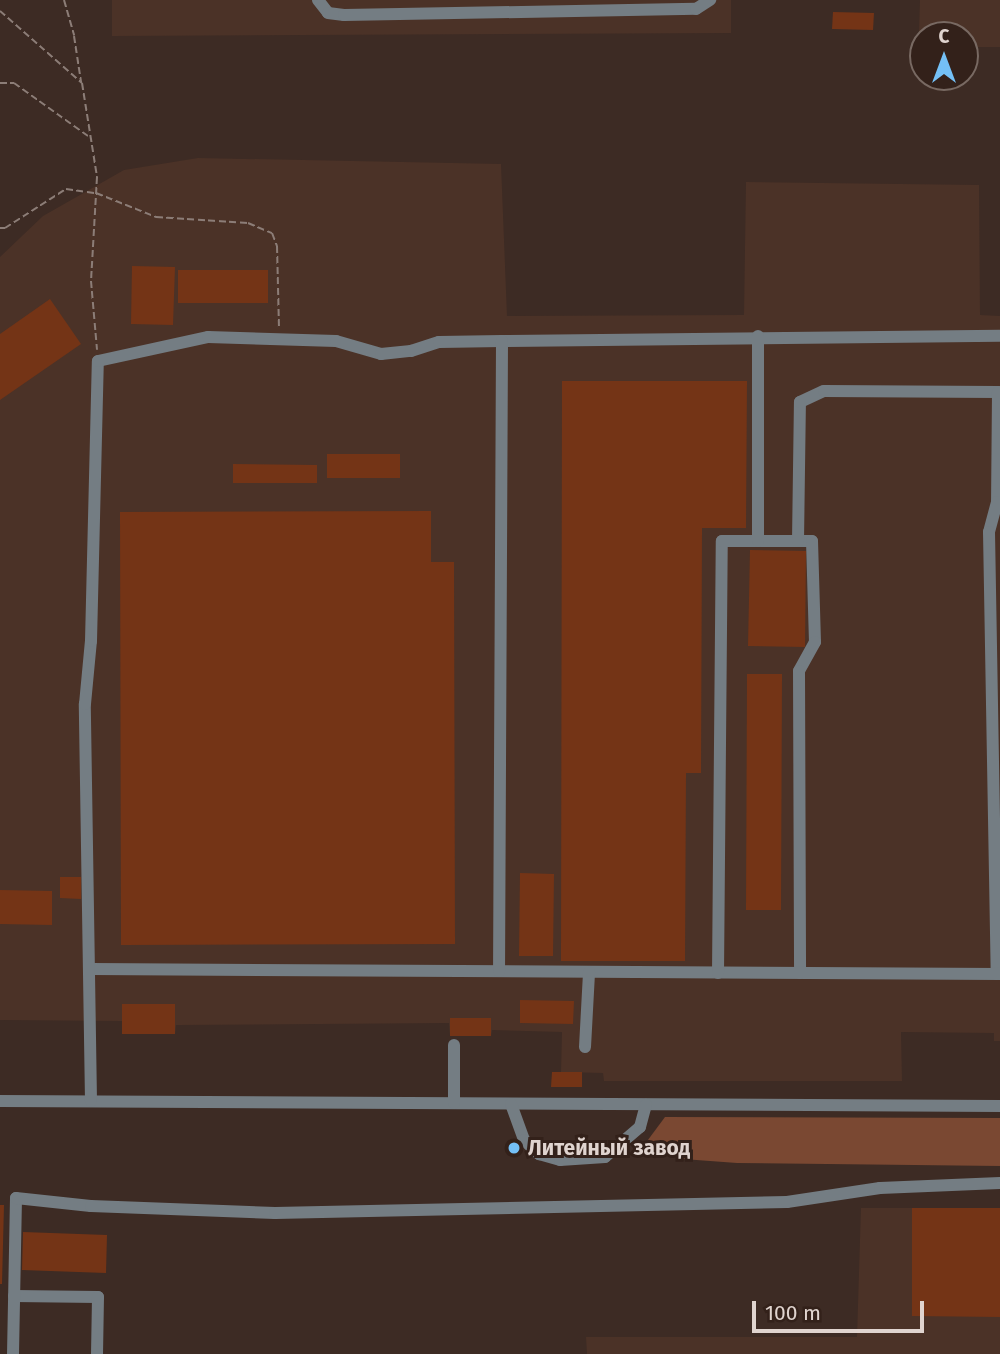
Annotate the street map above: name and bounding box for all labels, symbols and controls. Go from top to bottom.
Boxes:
north arrow [909,21,979,91]
text: С [939,25,949,48]
place label: Литейный завод [528,1135,690,1161]
marker: Литейный завод [506,1140,522,1156]
scale bar [755,1288,926,1332]
text: 100 m [765,1300,821,1326]

